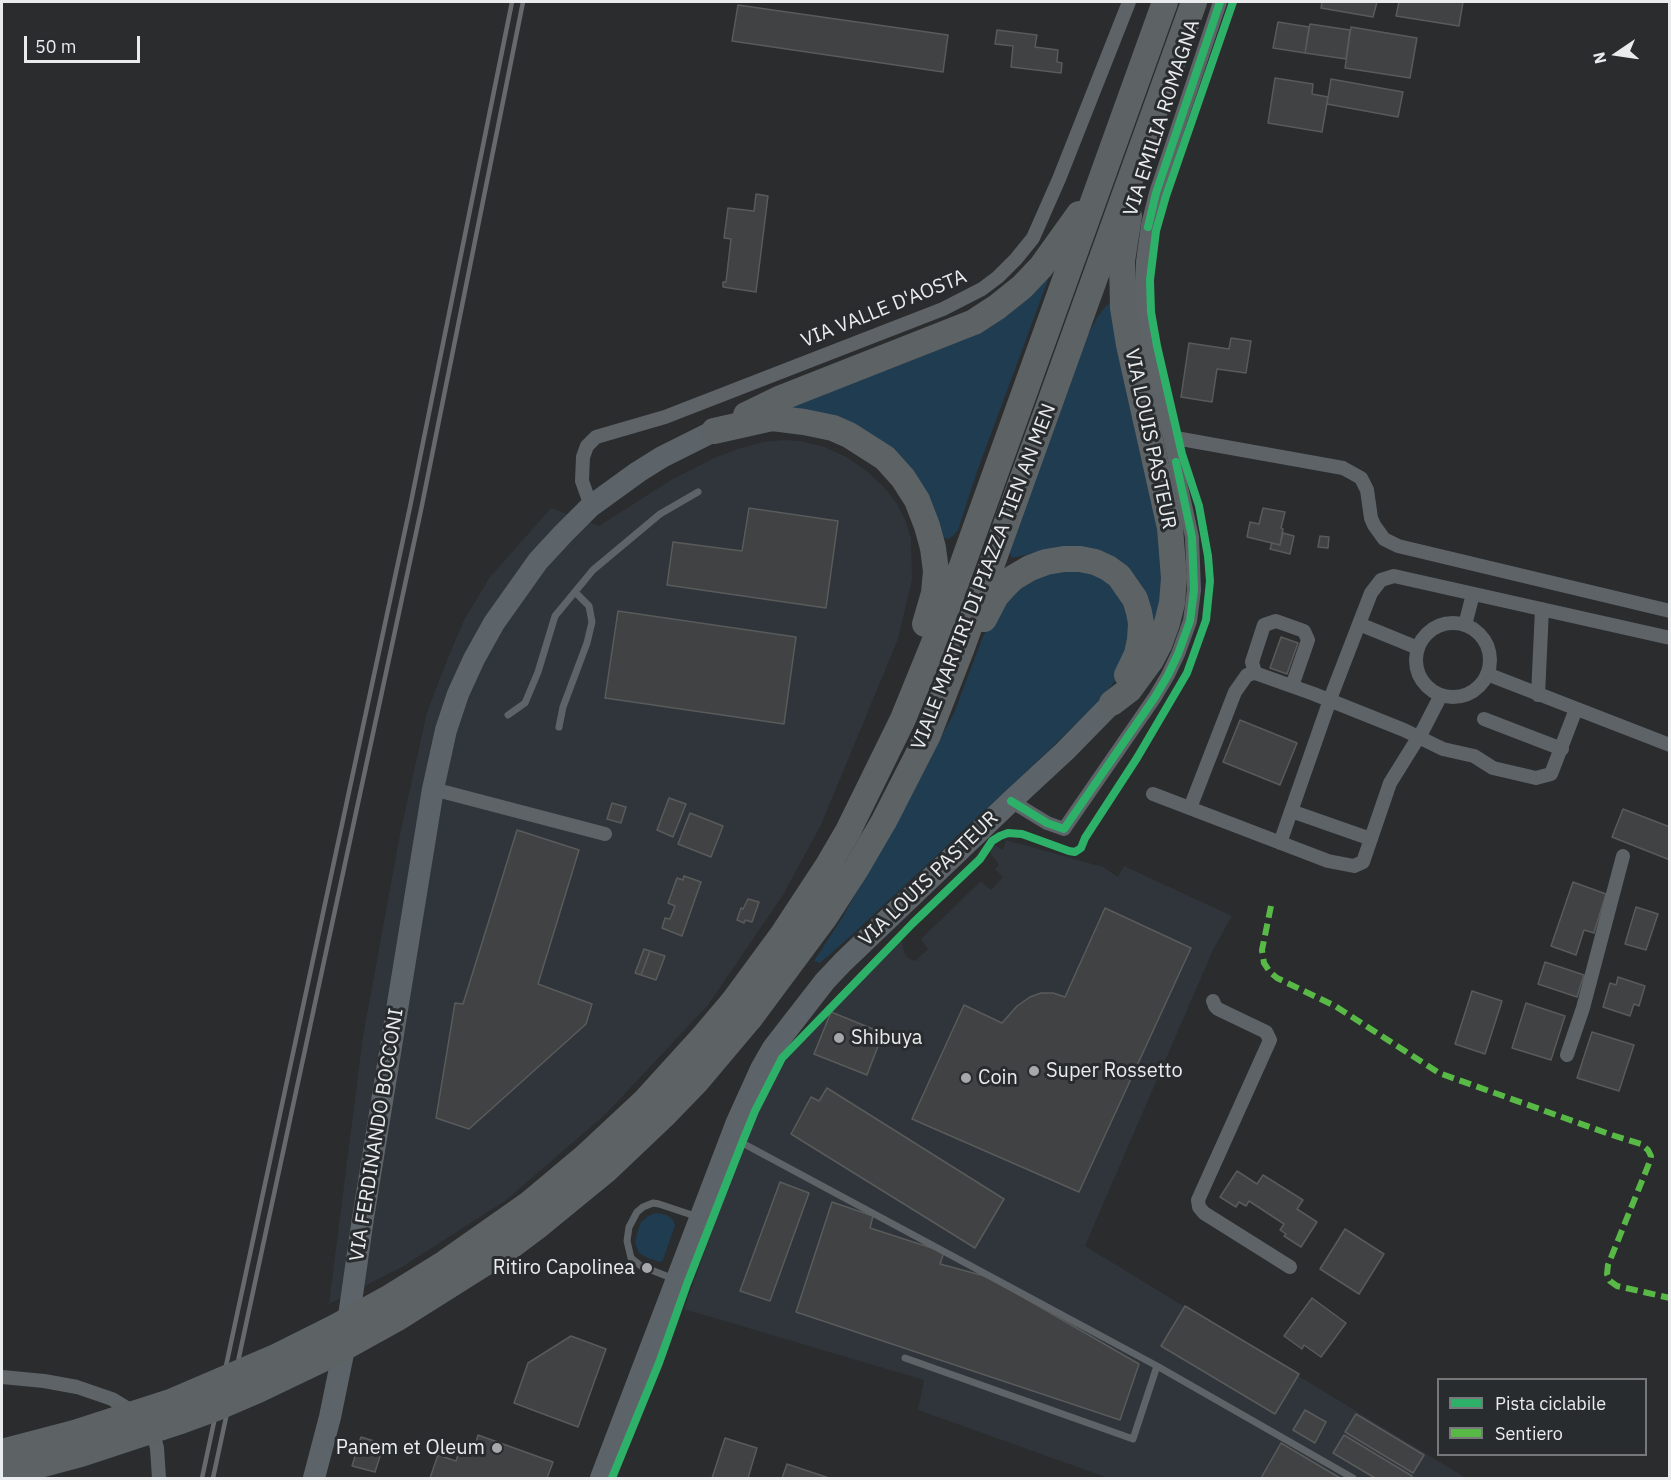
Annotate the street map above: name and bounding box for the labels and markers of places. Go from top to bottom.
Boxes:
place label: Shibuya [851,1026,922,1050]
marker: Shibuya [832,1031,846,1045]
place label: Super Rossetto [1046,1059,1183,1083]
marker: Super Rossetto [1027,1064,1041,1078]
place label: Coin [978,1066,1018,1090]
marker: Coin [959,1071,973,1085]
place label: Ritiro Capolinea [493,1256,635,1280]
marker: Ritiro Capolinea [640,1261,654,1275]
place label: Panem et Oleum [336,1436,485,1460]
marker: Panem et Oleum [490,1441,504,1455]

